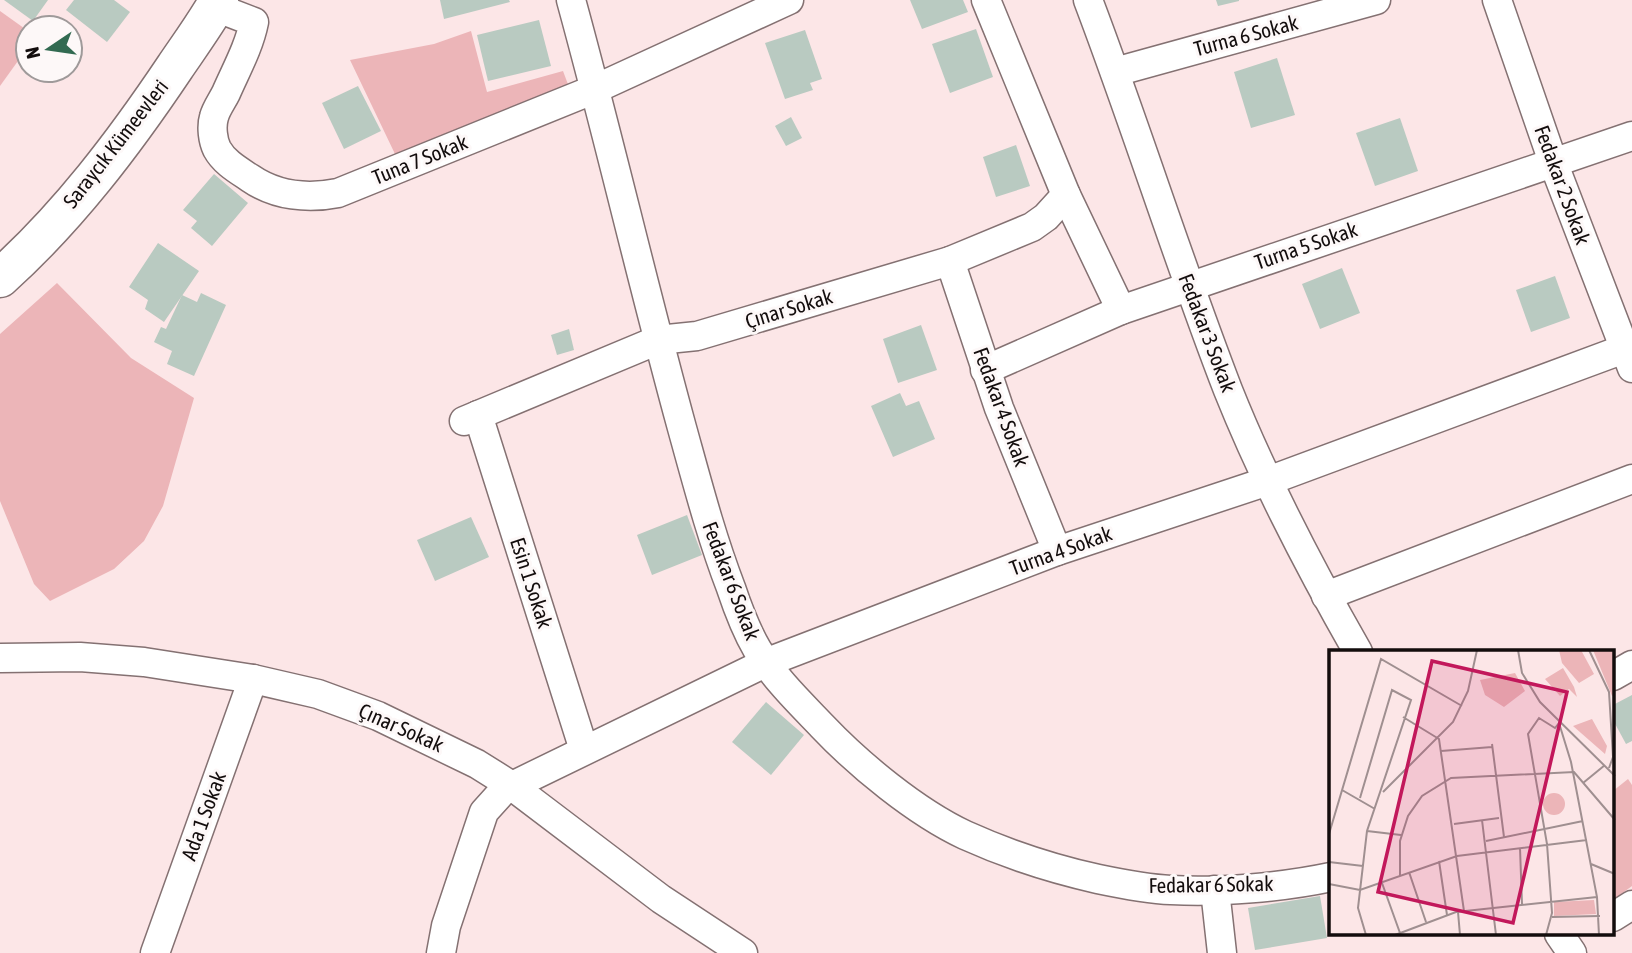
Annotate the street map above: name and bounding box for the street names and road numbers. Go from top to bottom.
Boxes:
street label: Turna 6 Sokak [1191,10,1301,60]
street label: Saraycık Kümeevleri [58,75,173,212]
street label: Fedakar 2 Sokak [1530,122,1596,247]
street label: Tuna 7 Sokak [368,129,471,189]
street label: Turna 5 Sokak [1251,216,1360,274]
street label: Fedakar 3 Sokak [1174,270,1242,395]
street label: Çınar Sokak [742,283,835,333]
street label: Fedakar 4 Sokak [969,344,1035,469]
street label: Fedakar 6 Sokak [698,518,766,643]
street label: Turna 4 Sokak [1006,520,1115,580]
street label: Esin 1 Sokak [506,534,558,631]
street label: Çınar Sokak [355,698,448,756]
street label: Ada 1 Sokak [176,768,230,863]
street label: Fedakar 6 Sokak [1148,871,1274,897]

